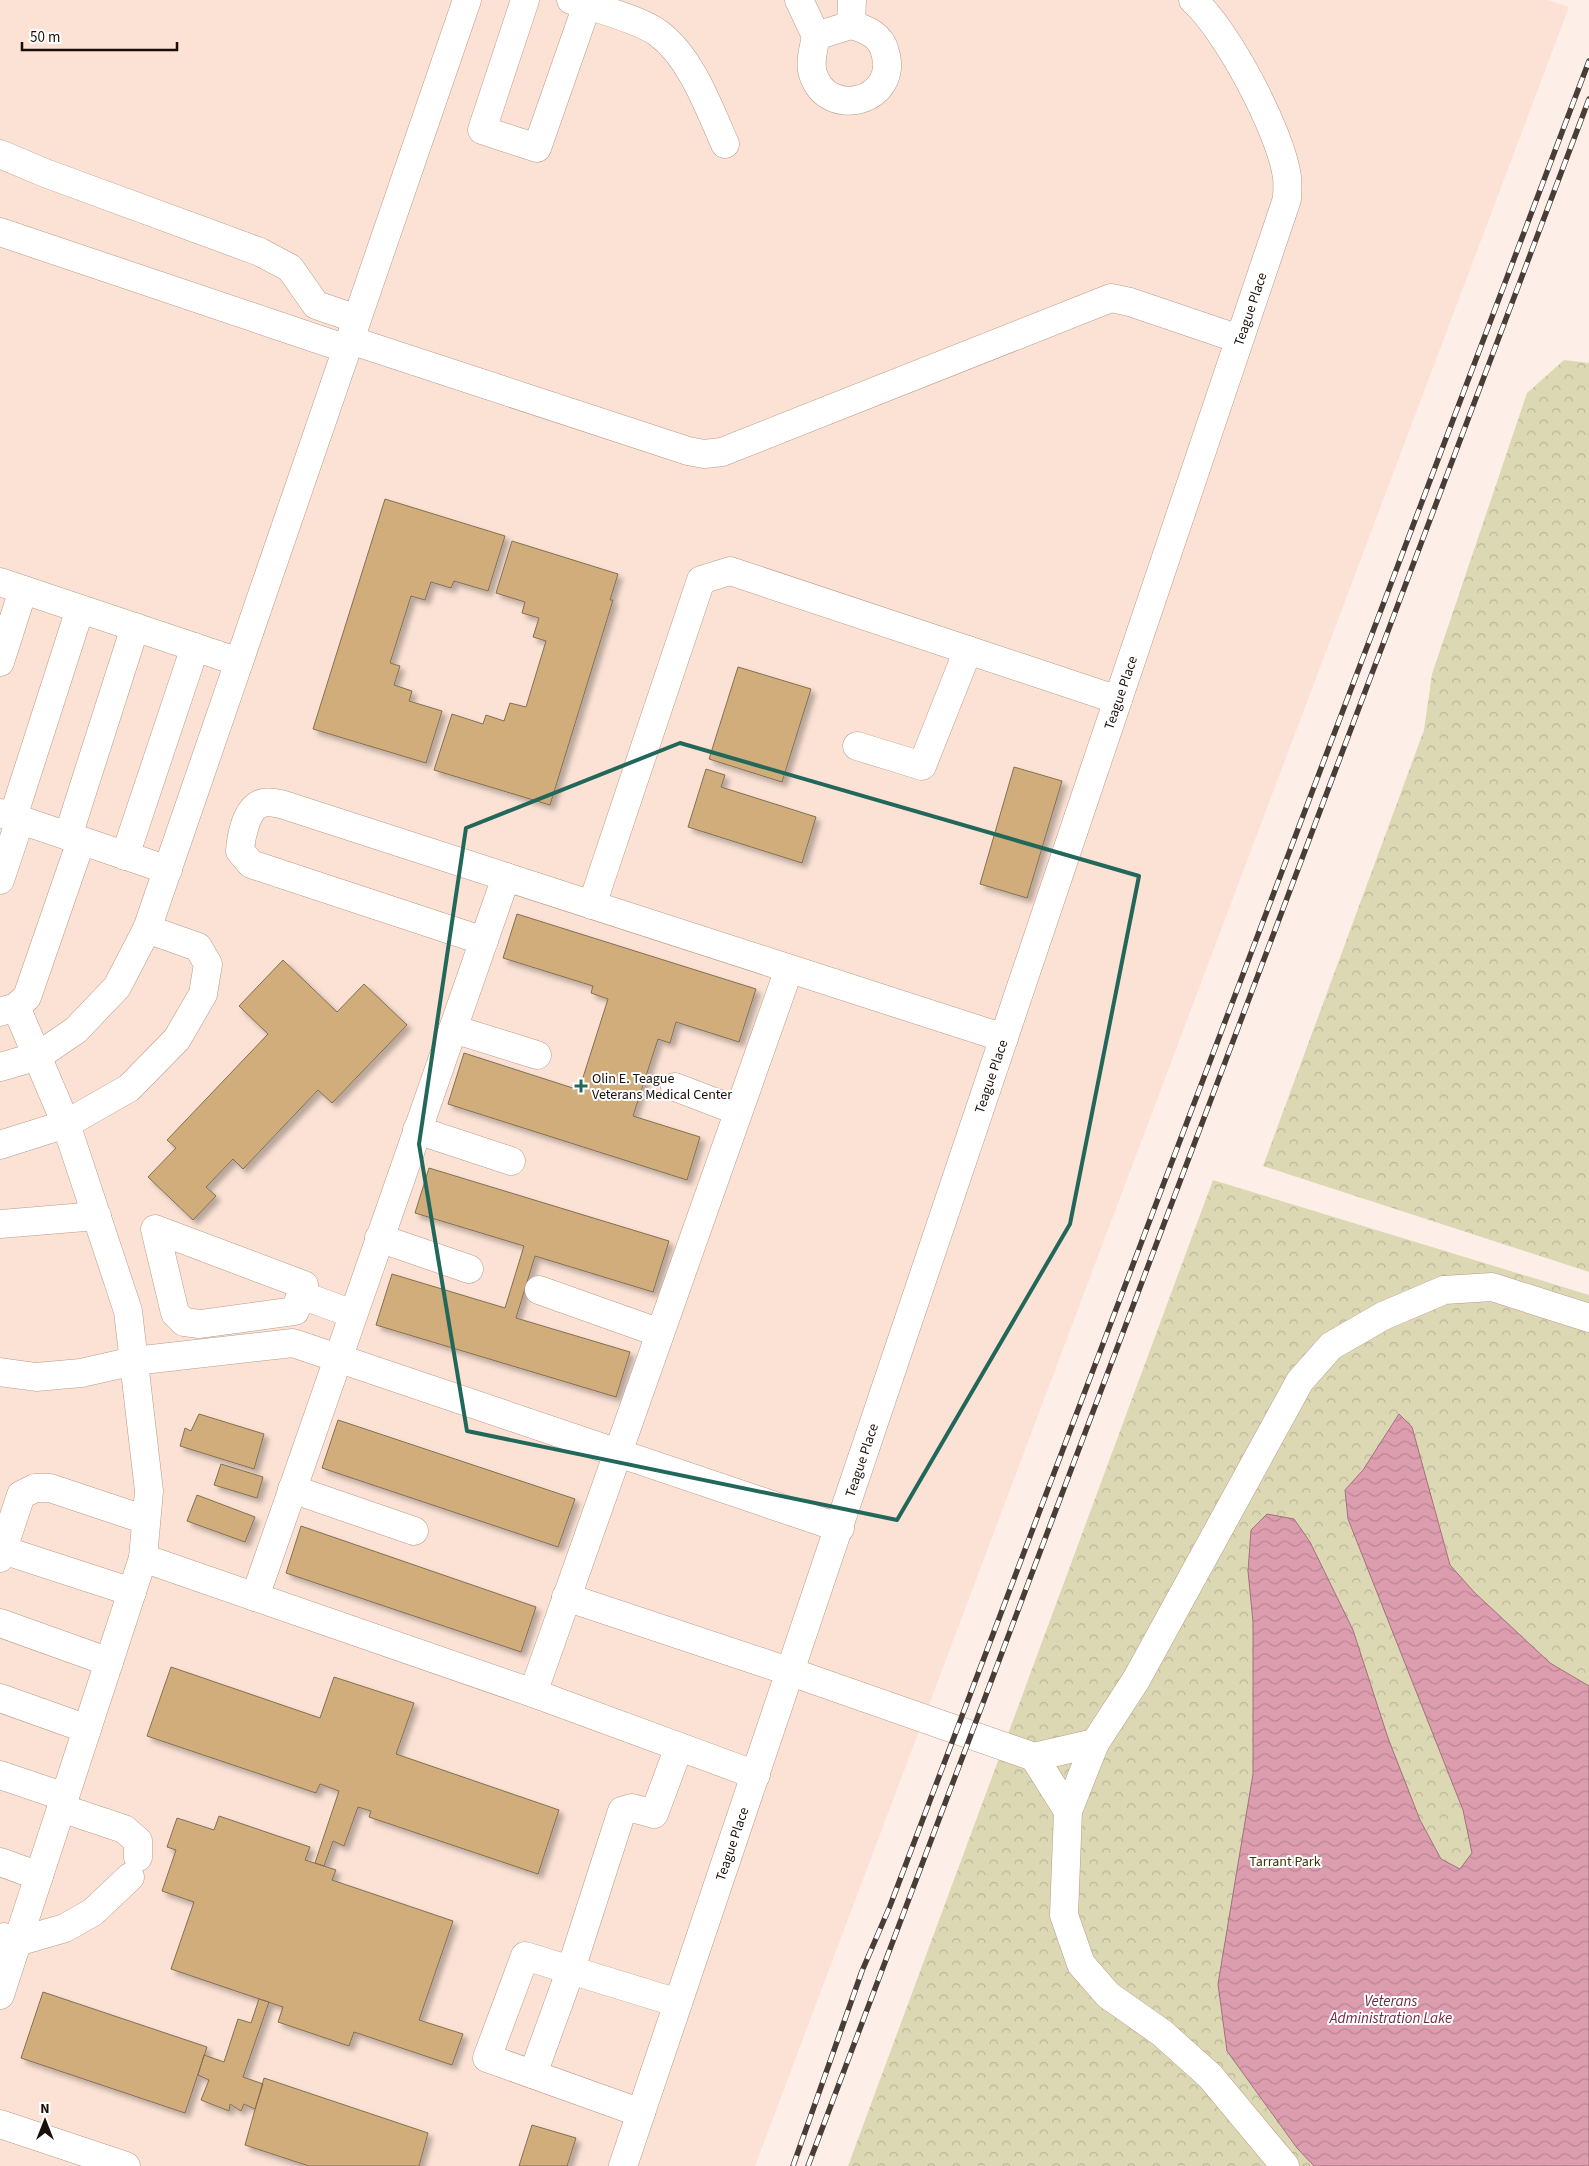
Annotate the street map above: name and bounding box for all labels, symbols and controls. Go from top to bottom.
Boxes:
scale bar [22,20,178,52]
text: 50 m [30,27,60,48]
street label: Teague Place [1229,270,1273,349]
street label: Teague Place [1100,654,1143,732]
street label: Teague Place [970,1037,1013,1116]
place label: Olin E. Teague Veterans Medical Center [592,1069,732,1105]
marker: Olin E. Teague Veterans Medical Center [574,1079,588,1093]
street label: Teague Place [841,1421,884,1500]
street label: Teague Place [711,1805,754,1884]
park label: Tarrant Park [1249,1852,1321,1872]
water label: Veterans Administration Lake [1329,1991,1452,2029]
north arrow [20,2096,70,2146]
text: N [40,2099,50,2119]

